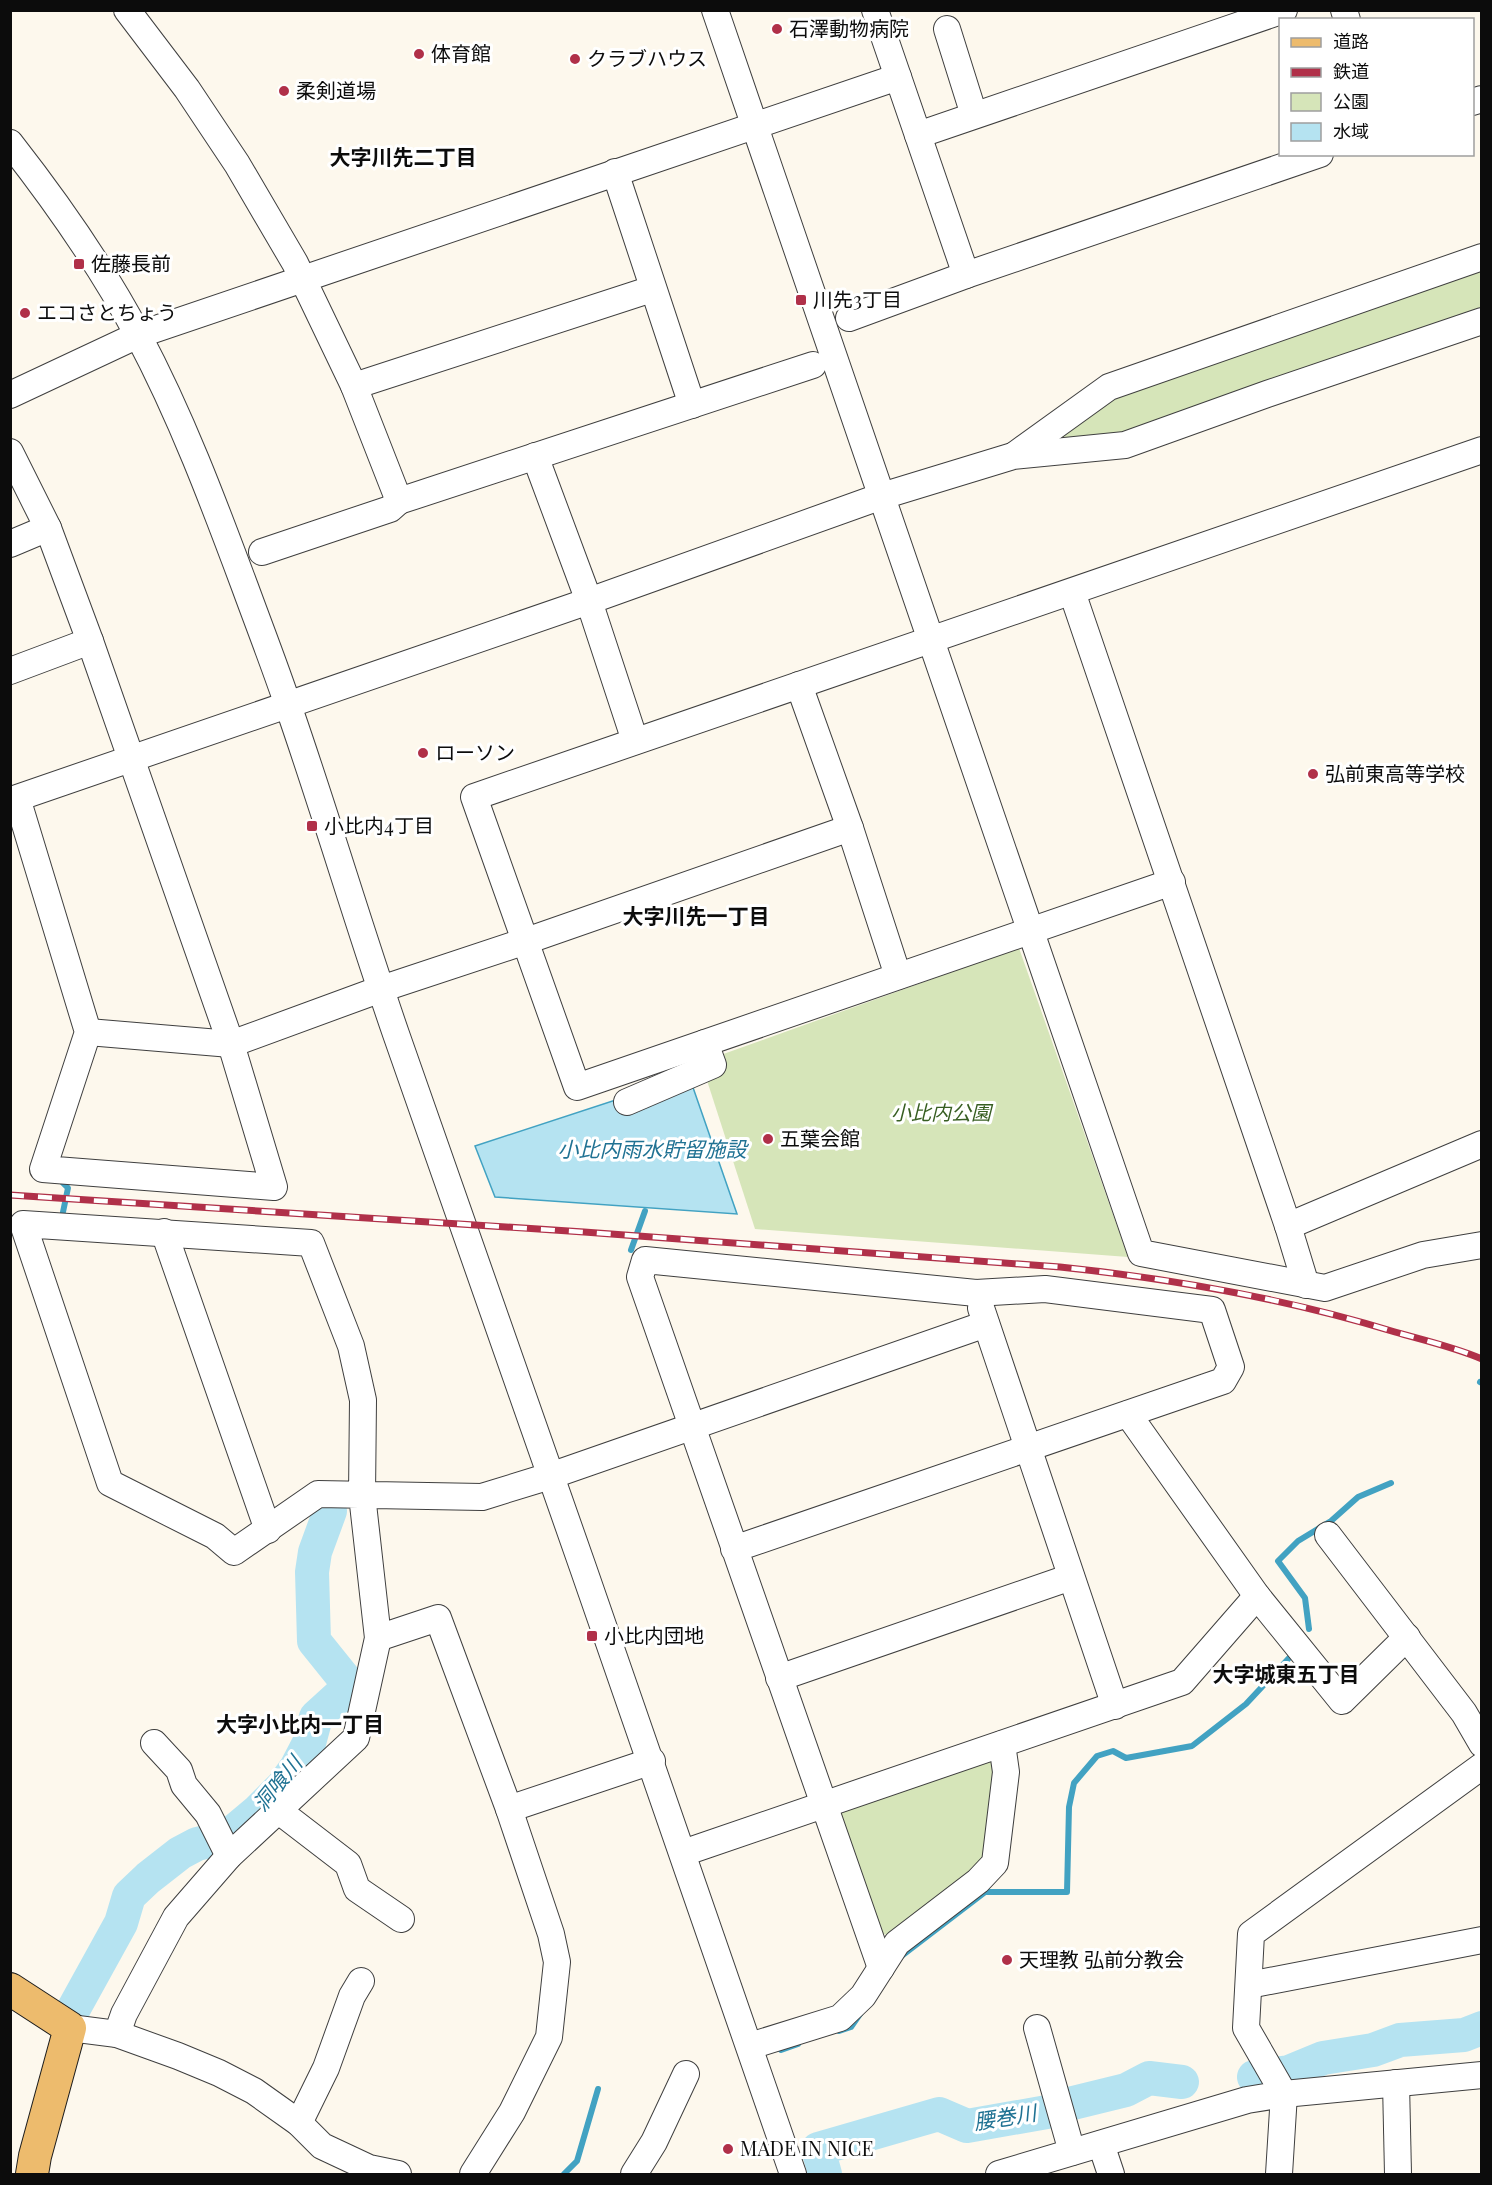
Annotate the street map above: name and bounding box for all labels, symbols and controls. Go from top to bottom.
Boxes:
place label: 石澤動物病院 [789,14,909,41]
legend [1279,18,1474,156]
marker: 石澤動物病院 [770,22,784,36]
text: 道路 [1333,29,1369,53]
place label: 体育館 [431,39,491,66]
place label: クラブハウス [587,44,707,71]
marker: 体育館 [412,47,426,61]
marker: クラブハウス [568,52,582,66]
text: 鉄道 [1333,59,1369,83]
place label: 柔剣道場 [296,76,376,103]
marker: 柔剣道場 [277,84,291,98]
text: 公園 [1333,89,1369,113]
text: 水域 [1333,119,1369,143]
district label: 大字川先二丁目 [330,142,477,170]
place label: 佐藤長前 [91,249,171,276]
marker: 佐藤長前 [72,257,86,271]
place label: 川先3丁目 [813,285,902,312]
marker: 川先3丁目 [794,293,808,307]
place label: エコさとちょう [37,298,177,325]
marker: エコさとちょう [18,306,32,320]
place label: ローソン [435,738,515,765]
marker: ローソン [416,746,430,760]
place label: 弘前東高等学校 [1325,759,1465,786]
marker: 弘前東高等学校 [1306,767,1320,781]
place label: 小比内4丁目 [324,811,434,838]
marker: 小比内4丁目 [305,819,319,833]
district label: 大字川先一丁目 [623,901,770,929]
park label: 小比内公園 [891,1098,994,1125]
place label: 五葉会館 [780,1124,860,1151]
marker: 五葉会館 [761,1132,775,1146]
water label: 小比内雨水貯留施設 [558,1134,749,1162]
place label: 小比内団地 [604,1621,704,1648]
marker: 小比内団地 [585,1629,599,1643]
district label: 大字城東五丁目 [1213,1659,1360,1687]
district label: 大字小比内一丁目 [216,1709,384,1737]
water label: 洞喰川 [246,1748,308,1816]
place label: 天理教 弘前分教会 [1019,1945,1184,1972]
marker: 天理教 弘前分教会 [1000,1953,1014,1967]
water label: 腰巻川 [971,2097,1040,2135]
place label: MADE IN NICE [740,2134,874,2161]
marker: MADE IN NICE [721,2142,735,2156]

